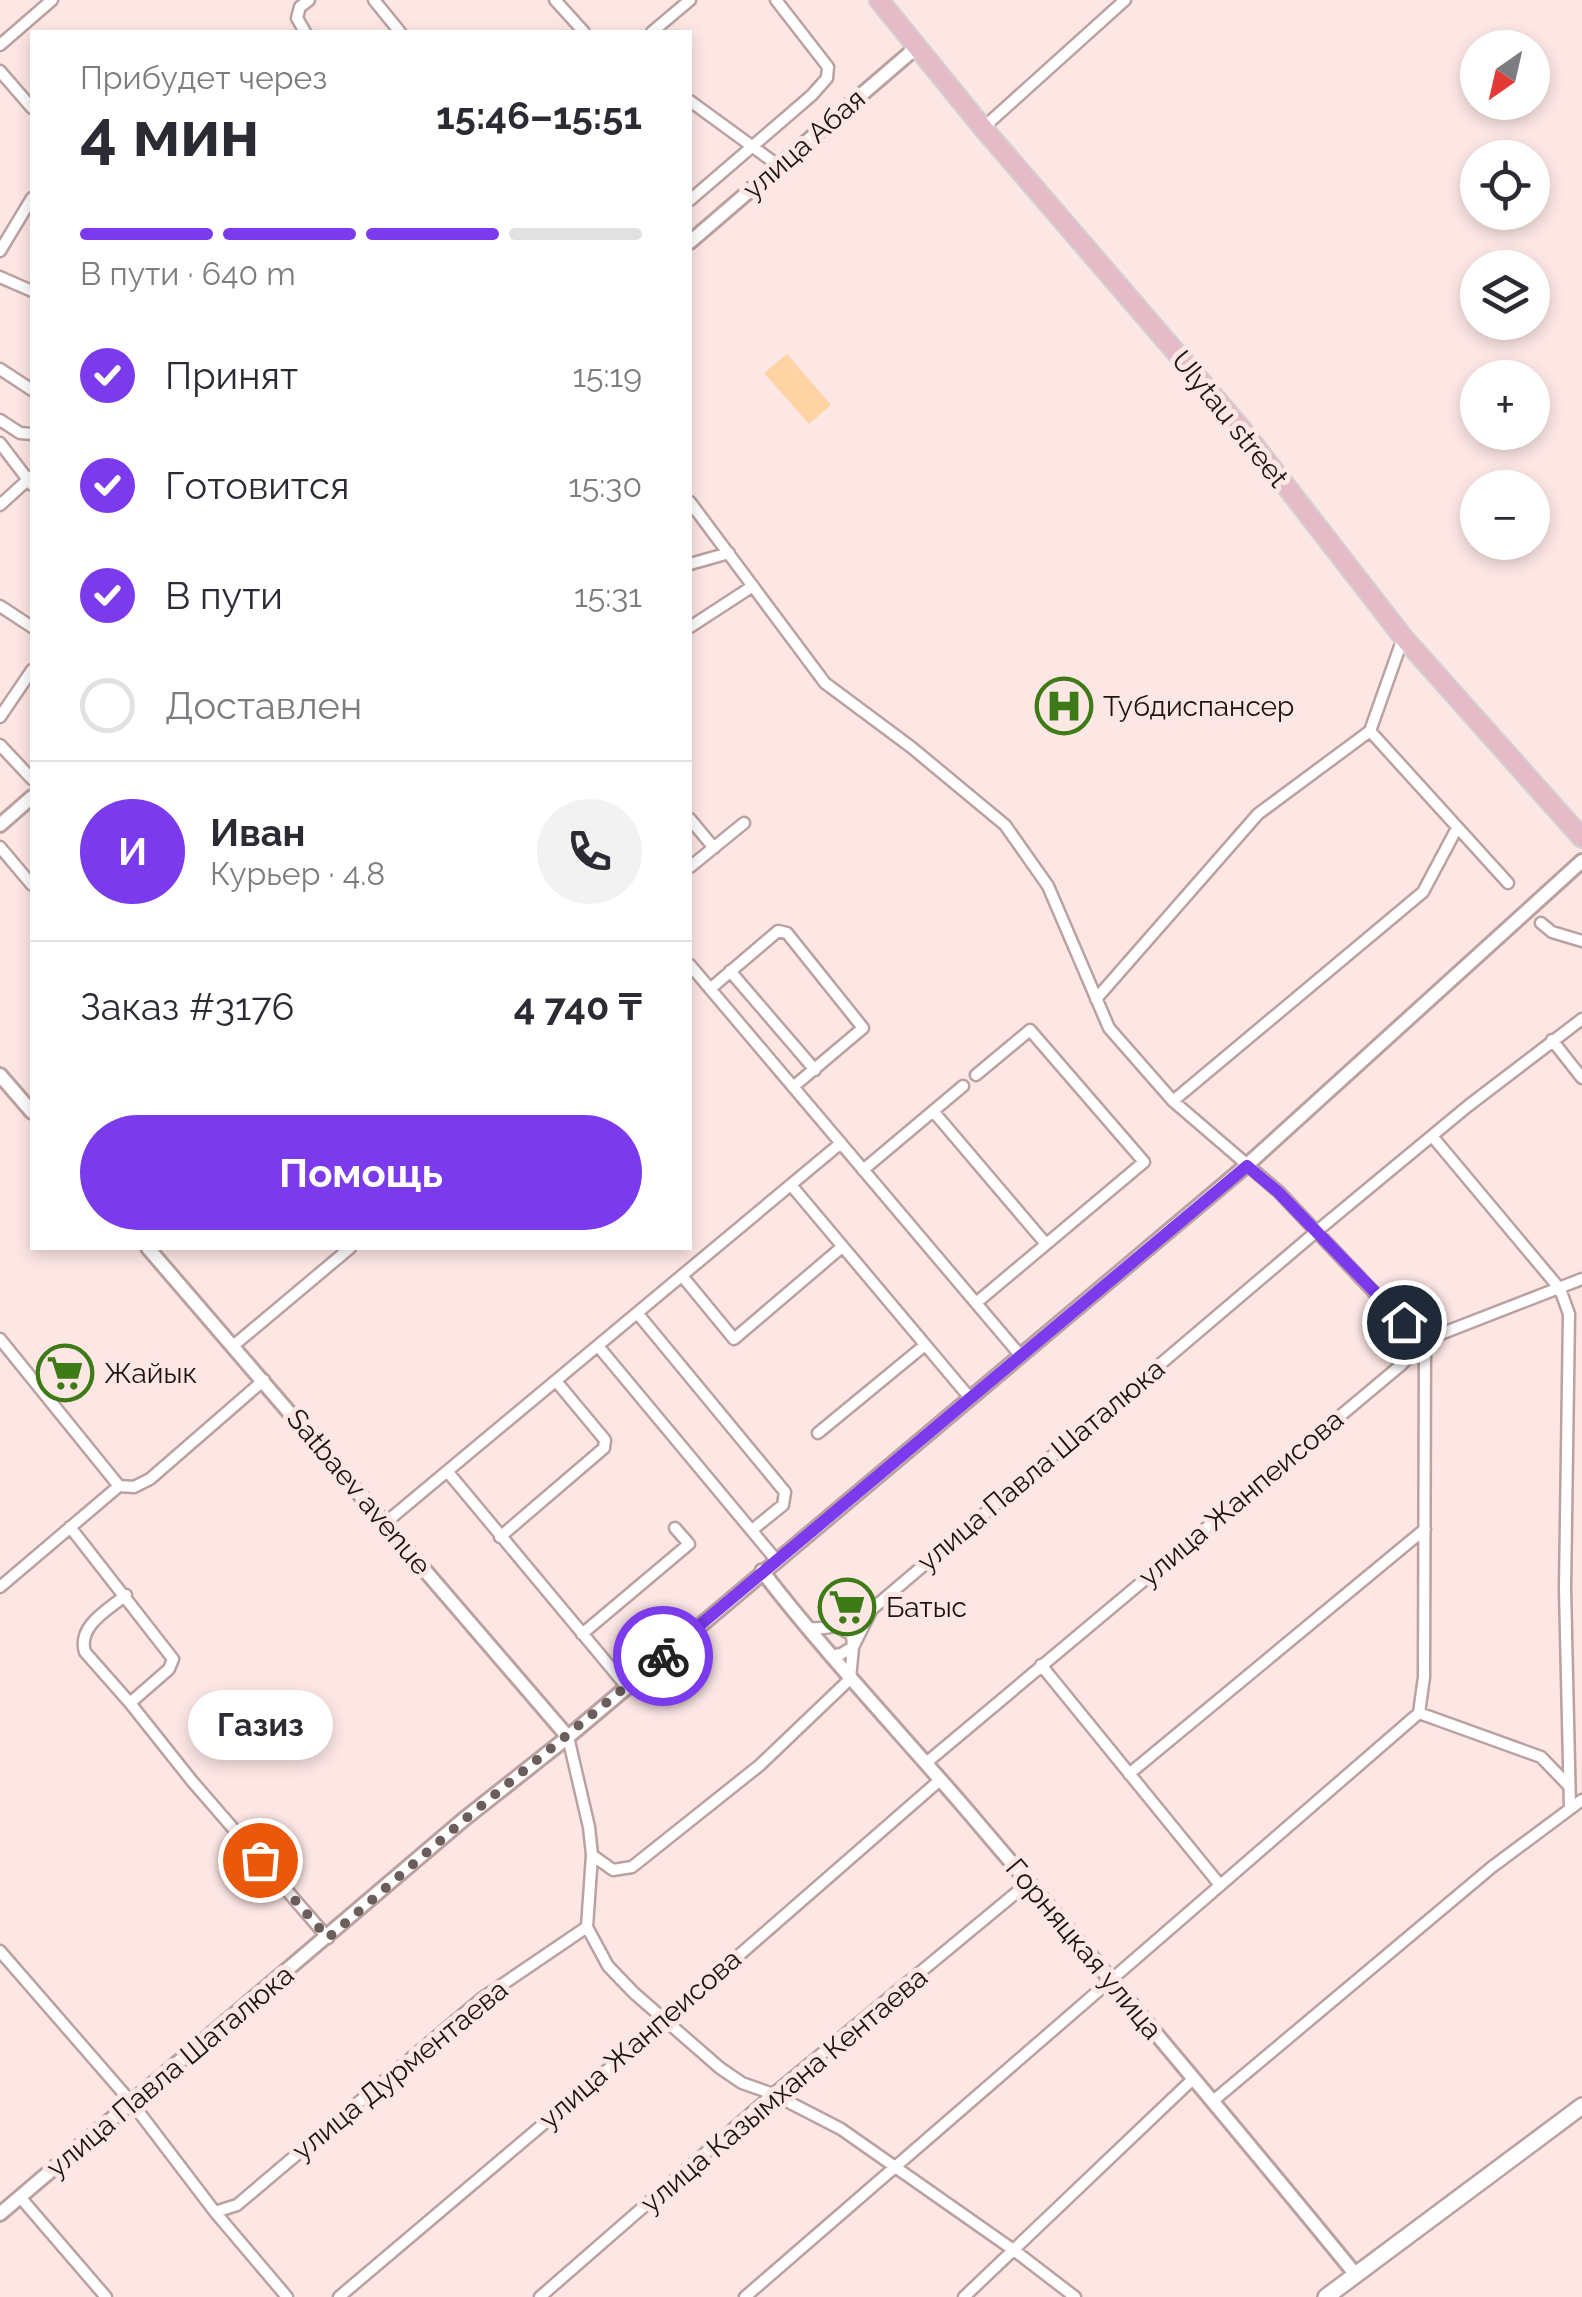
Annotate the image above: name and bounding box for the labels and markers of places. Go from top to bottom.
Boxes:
hospital icon: Тубдиспансер [1034,676,1094,736]
place label: Тубдиспансер [1103,690,1294,723]
pin [1362,1280,1447,1365]
supermarket icon: Жайык [35,1343,95,1403]
place label: Жайык [104,1357,197,1390]
supermarket icon: Батыс [817,1577,877,1637]
place label: Батыс [886,1591,967,1624]
callout: Газиз [188,1690,332,1760]
pin [218,1818,303,1903]

